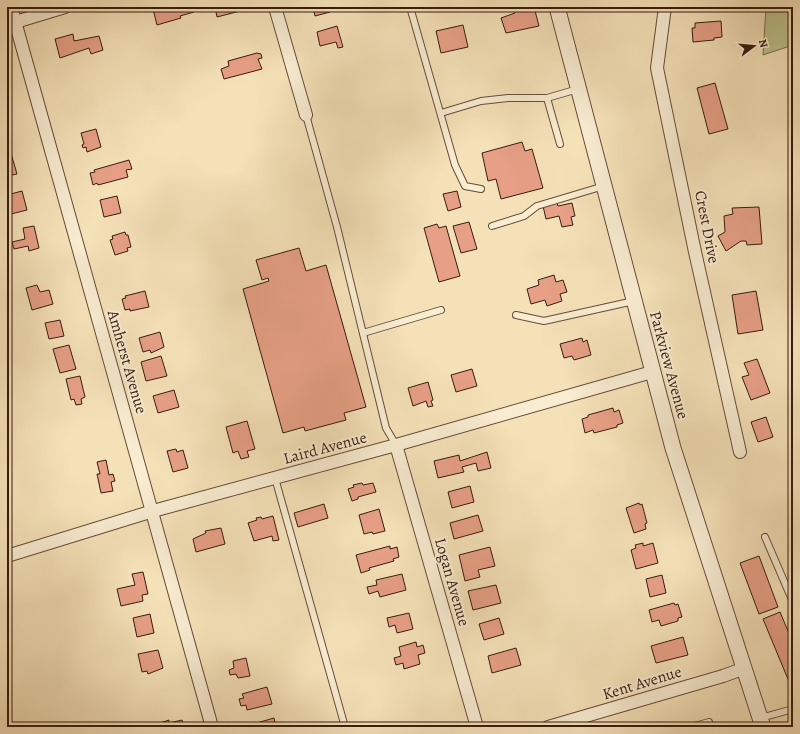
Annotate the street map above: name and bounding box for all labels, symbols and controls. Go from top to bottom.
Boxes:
north arrow [734,26,774,66]
text: N [755,37,771,49]
street label: Crest Drive [689,189,725,265]
street label: Amherst Avenue [101,307,152,416]
street label: Parkview Avenue [644,309,694,421]
street label: Laird Avenue [281,426,369,470]
street label: Logan Avenue [429,535,475,629]
street label: Kent Avenue [600,661,684,705]

